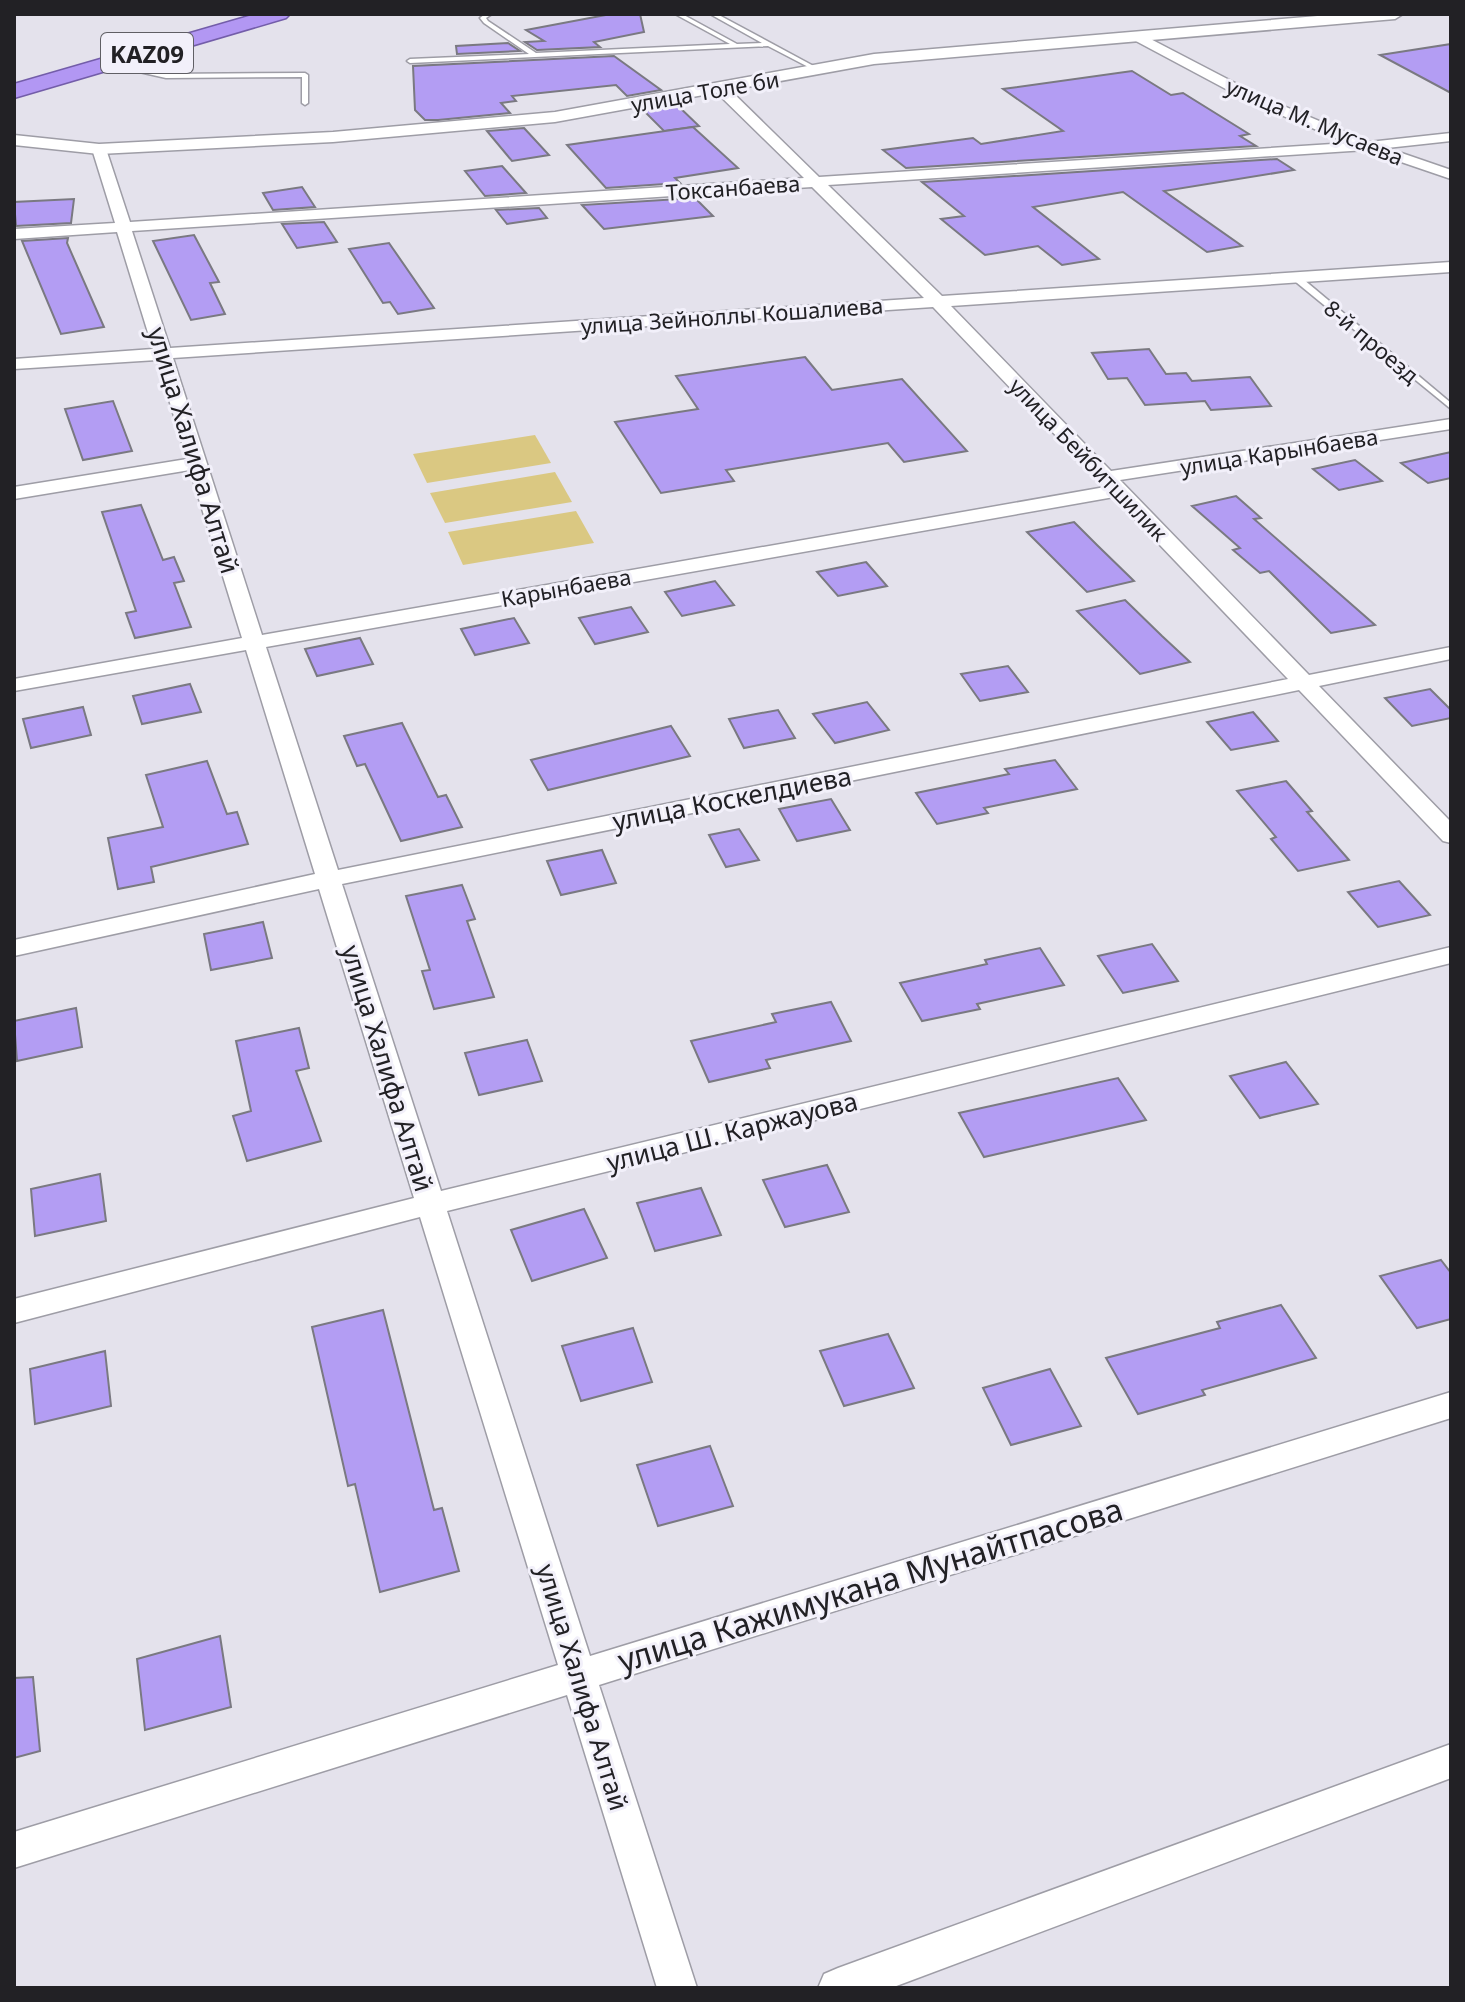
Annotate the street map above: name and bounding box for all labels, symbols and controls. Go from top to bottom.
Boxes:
road number: KAZ09 [101,33,193,73]
street label: улица Толе би [628,63,782,119]
street label: улица М. Мусаева [1222,70,1408,172]
street label: Токсанбаева [665,167,801,207]
street label: улица Зейноллы Кошалиева [580,289,884,341]
street label: 8-й проезд [1318,293,1426,390]
street label: улица Халифа Алтай [139,322,249,578]
street label: улица Бейбитшилик [1003,371,1175,547]
street label: улица Карынбаева [1178,421,1380,481]
street label: Карынбаева [499,561,633,613]
street label: улица Коскелдиева [609,757,855,839]
street label: улица Халифа Алтай [333,940,443,1196]
street label: улица Ш. Каржауова [603,1082,861,1180]
street label: улица Кажимукана Мунайтпасова [612,1487,1128,1681]
street label: улица Халифа Алтай [528,1559,638,1815]

